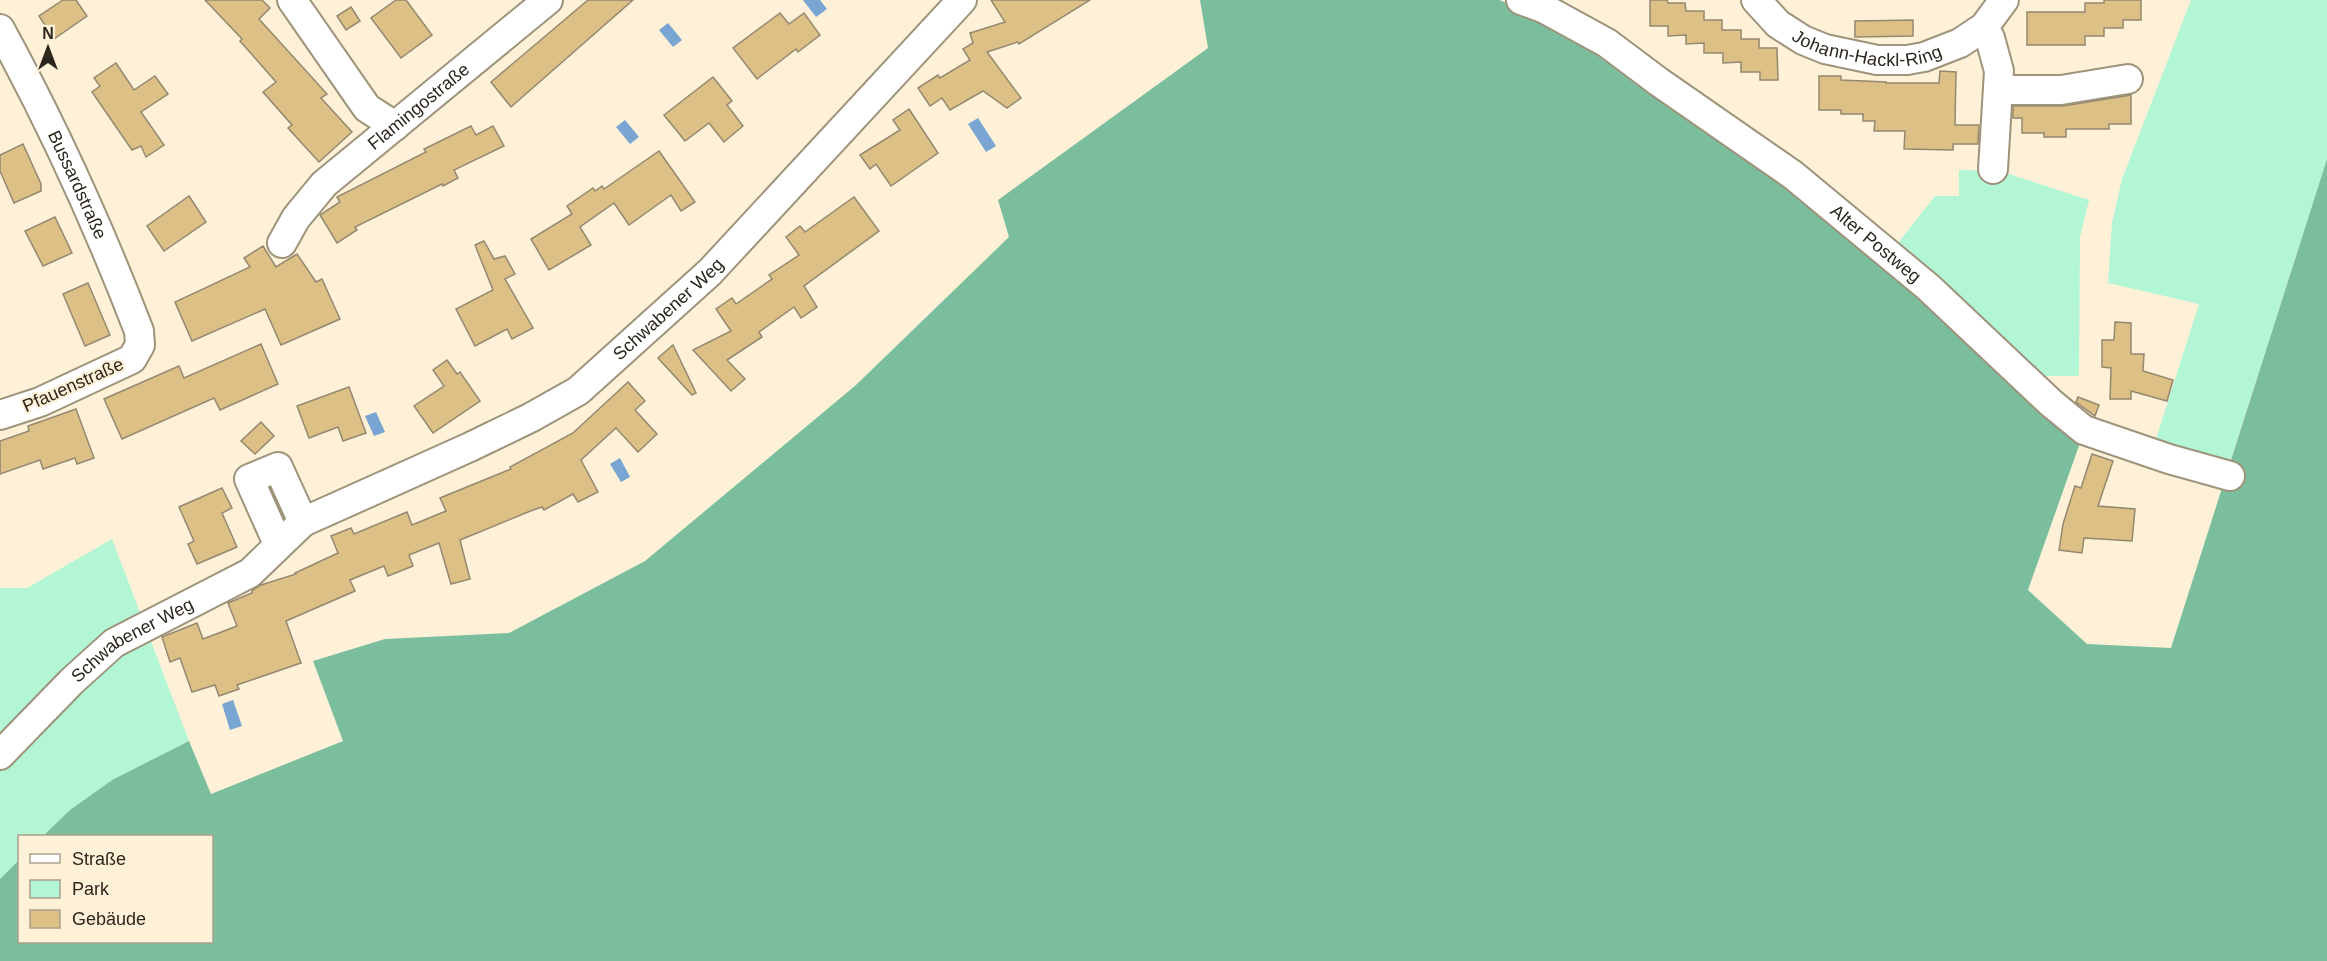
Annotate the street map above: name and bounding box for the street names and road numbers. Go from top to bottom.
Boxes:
street label: Johann-Hackl-Ring [1789,26,1945,70]
street label: Flamingostraße [364,59,473,154]
street label: Bussardstraße [44,127,111,242]
street label: Alter Postweg [1827,200,1925,287]
street label: Schwabener Weg [609,254,728,364]
street label: Pfauenstraße [20,354,126,416]
street label: Schwabener Weg [67,594,197,687]

